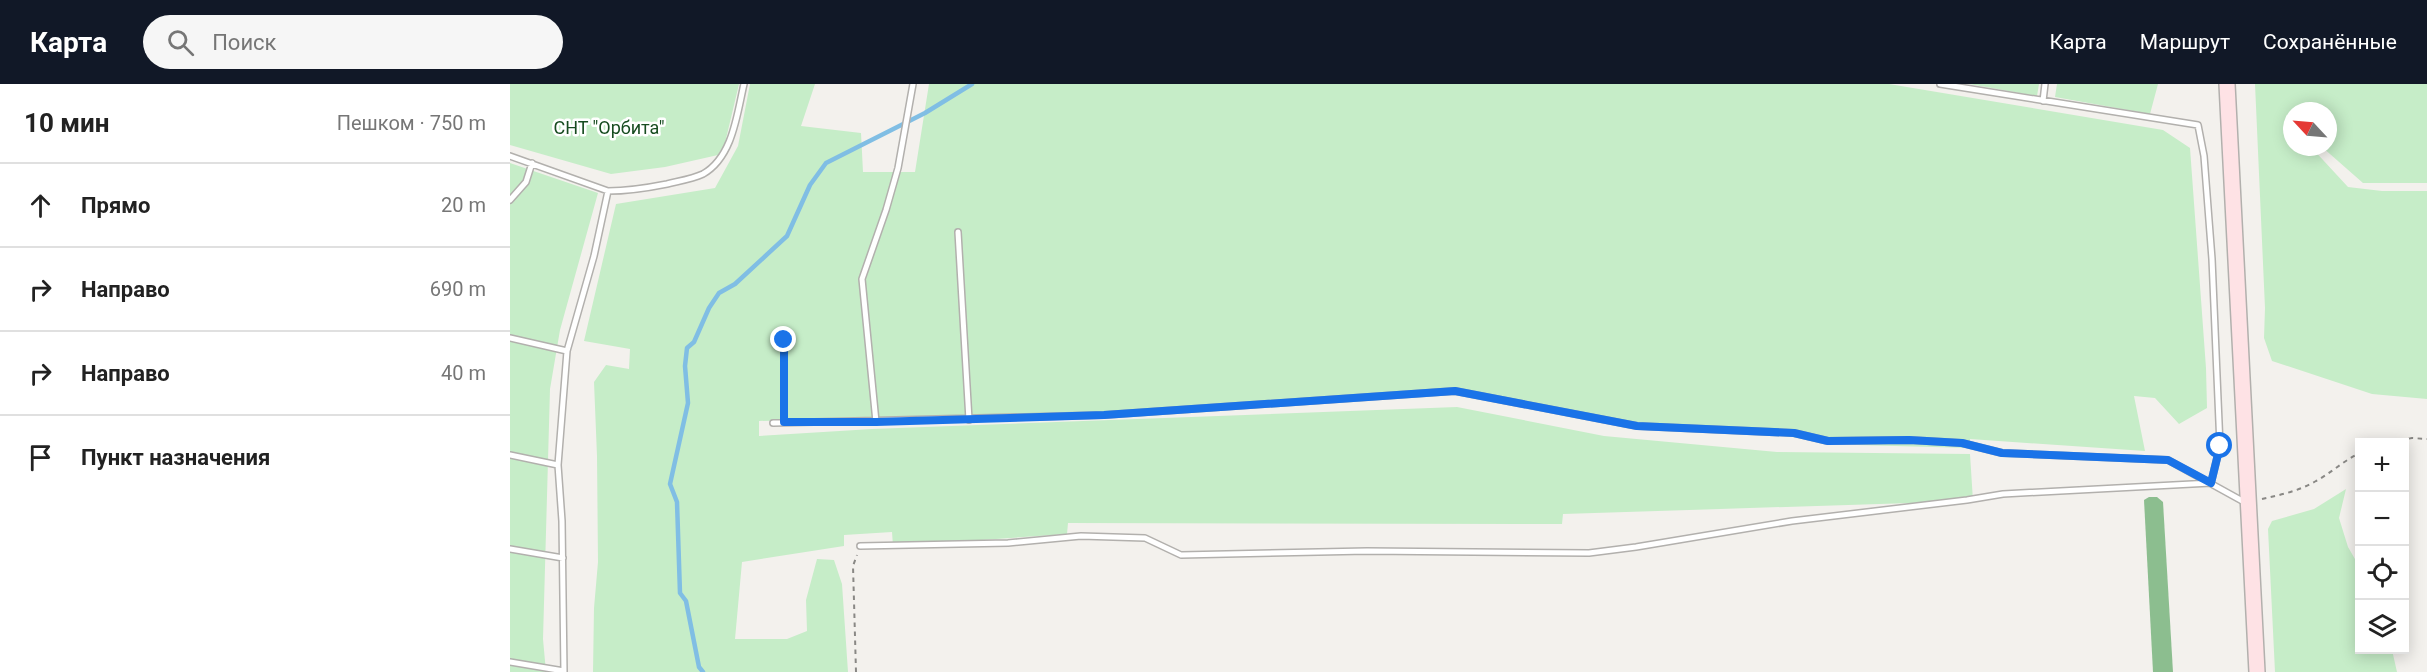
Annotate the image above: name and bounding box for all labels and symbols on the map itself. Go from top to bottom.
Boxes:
north arrow [2283,102,2337,156]
park label: CНТ "Орбита" [553,117,665,138]
route end [770,326,796,352]
route start [2206,432,2232,458]

